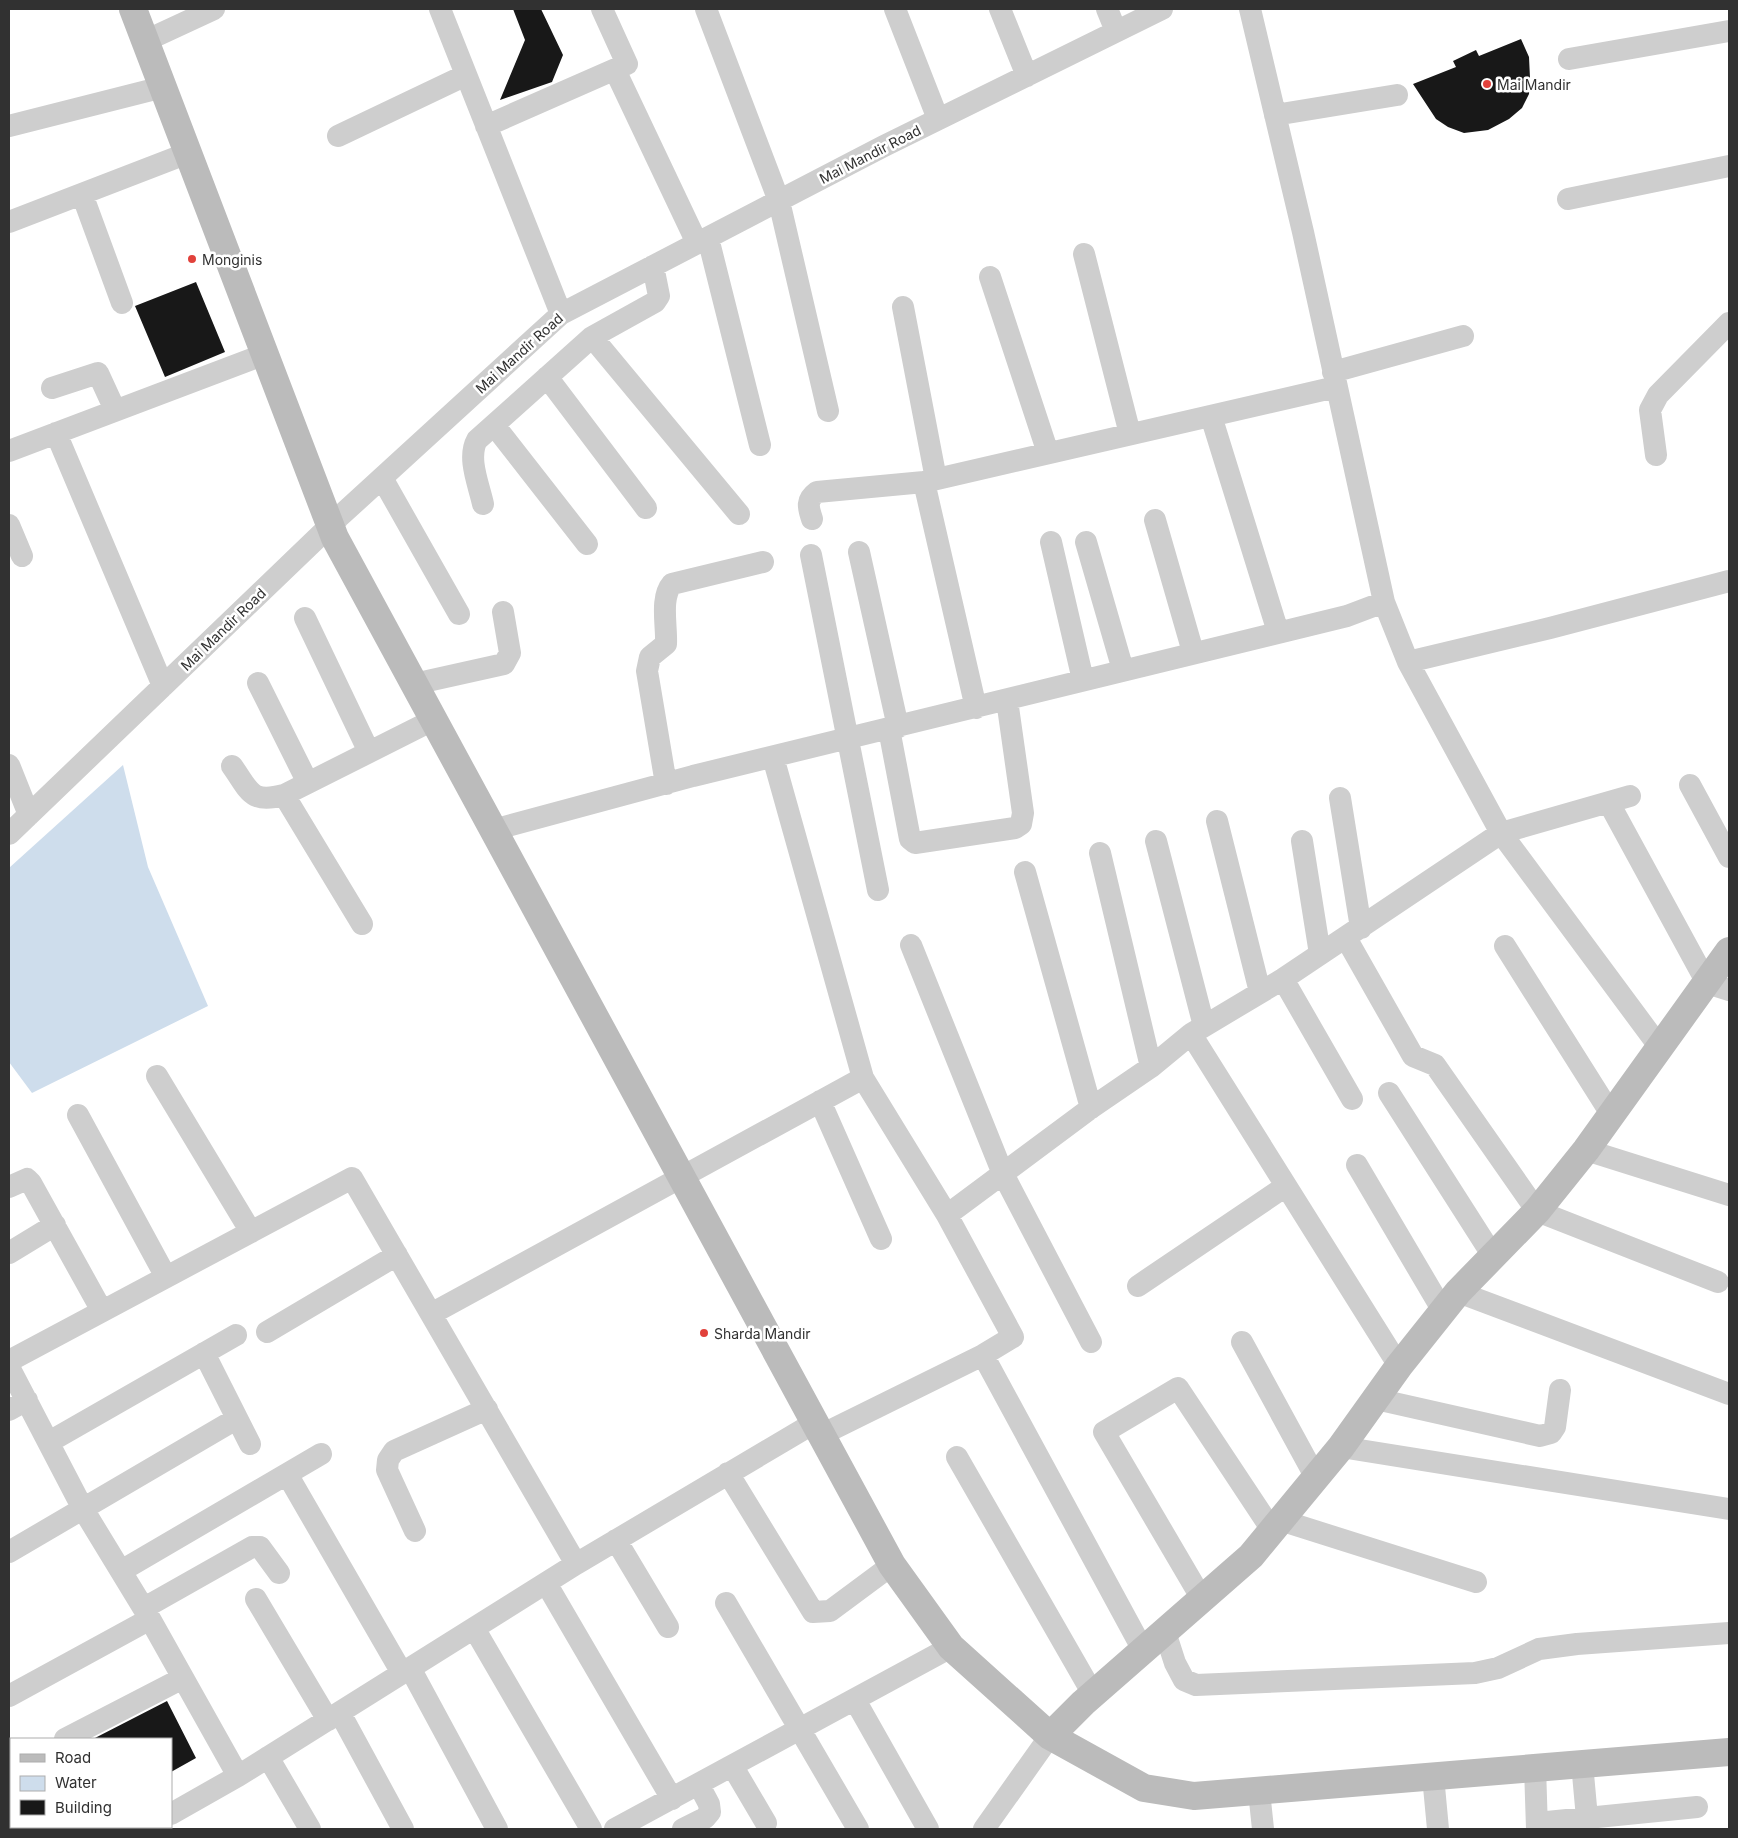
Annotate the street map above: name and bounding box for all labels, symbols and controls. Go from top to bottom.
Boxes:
place label: Mai Mandir [1497,76,1571,93]
marker: Mai Mandir [1481,78,1493,90]
street label: Mai Mandir Road [816,121,924,187]
place label: Monginis [202,251,262,268]
marker: Monginis [186,253,198,265]
street label: Mai Mandir Road [472,309,566,397]
street label: Mai Mandir Road [177,584,269,674]
place label: Sharda Mandir [714,1325,811,1342]
marker: Sharda Mandir [698,1327,710,1339]
legend [10,1738,172,1828]
text: Road [55,1748,91,1767]
text: Water [55,1773,97,1792]
text: Building [55,1798,112,1817]

